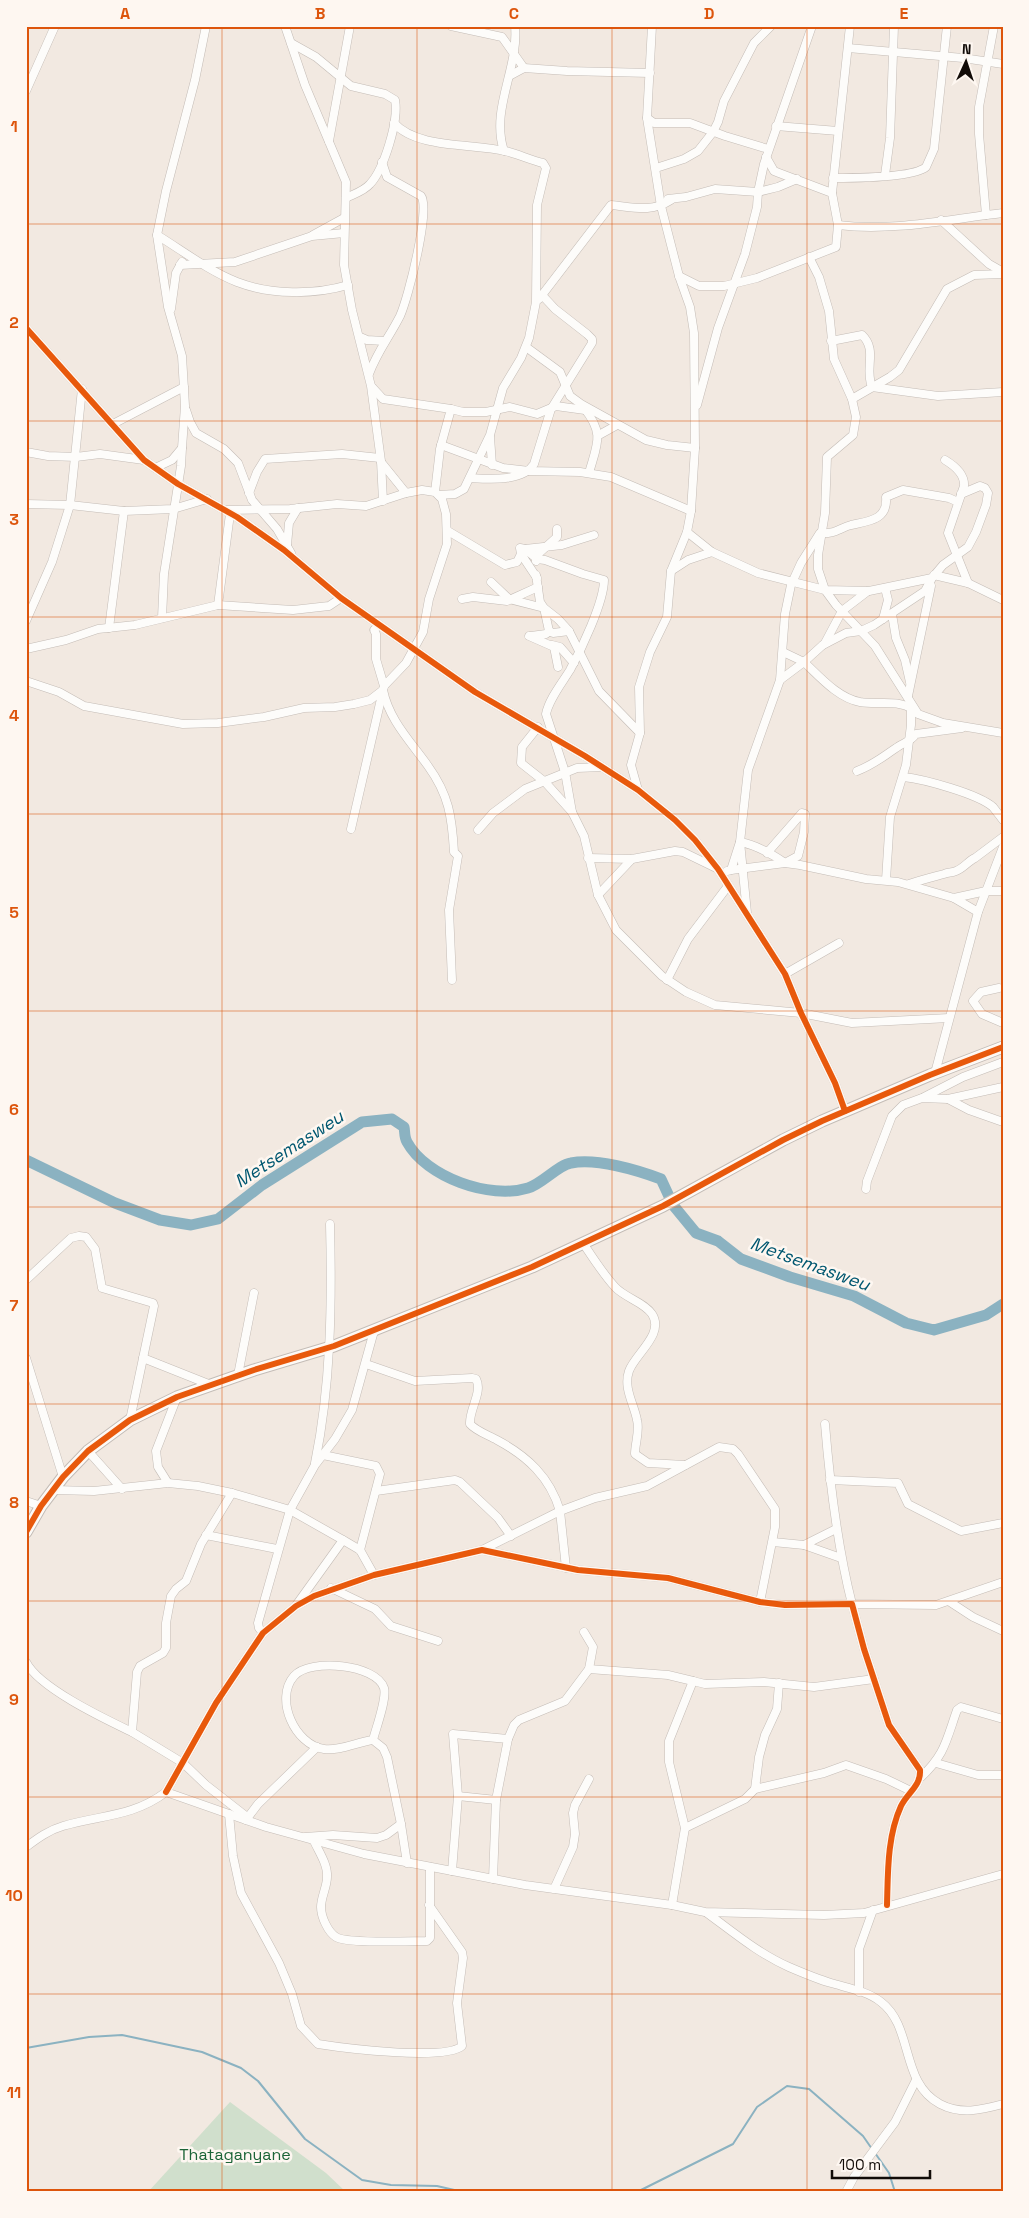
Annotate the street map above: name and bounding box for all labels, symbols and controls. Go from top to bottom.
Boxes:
text: A [120,3,130,24]
text: B [315,3,325,24]
text: C [509,3,519,24]
text: D [704,3,714,24]
text: E [900,3,909,24]
north arrow [942,38,992,88]
text: N [962,40,972,58]
text: 1 [10,116,18,137]
text: 2 [9,312,19,333]
text: 3 [9,509,19,530]
text: 4 [9,705,19,726]
text: 5 [9,902,19,923]
text: 6 [9,1099,19,1120]
water label: Metsemasweu [230,1104,348,1192]
water label: Metsemasweu [747,1231,874,1296]
text: 7 [10,1295,19,1316]
text: 8 [9,1492,19,1513]
text: 9 [9,1689,19,1710]
text: 10 [5,1885,23,1906]
text: 11 [7,2082,21,2103]
park label: Thataganyane [179,2144,291,2165]
scale bar [832,2148,929,2180]
text: 100 m [839,2155,881,2174]

